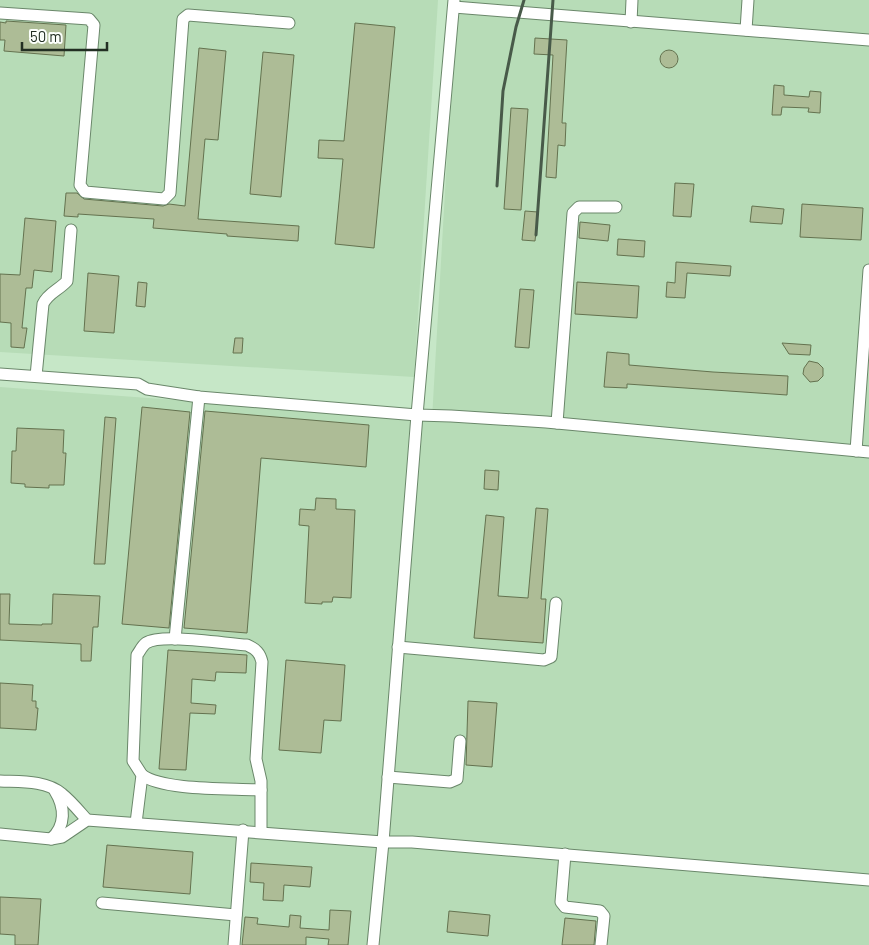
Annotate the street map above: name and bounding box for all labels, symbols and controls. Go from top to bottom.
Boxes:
scale bar [22,20,108,52]
text: 50 m [30,27,62,45]

